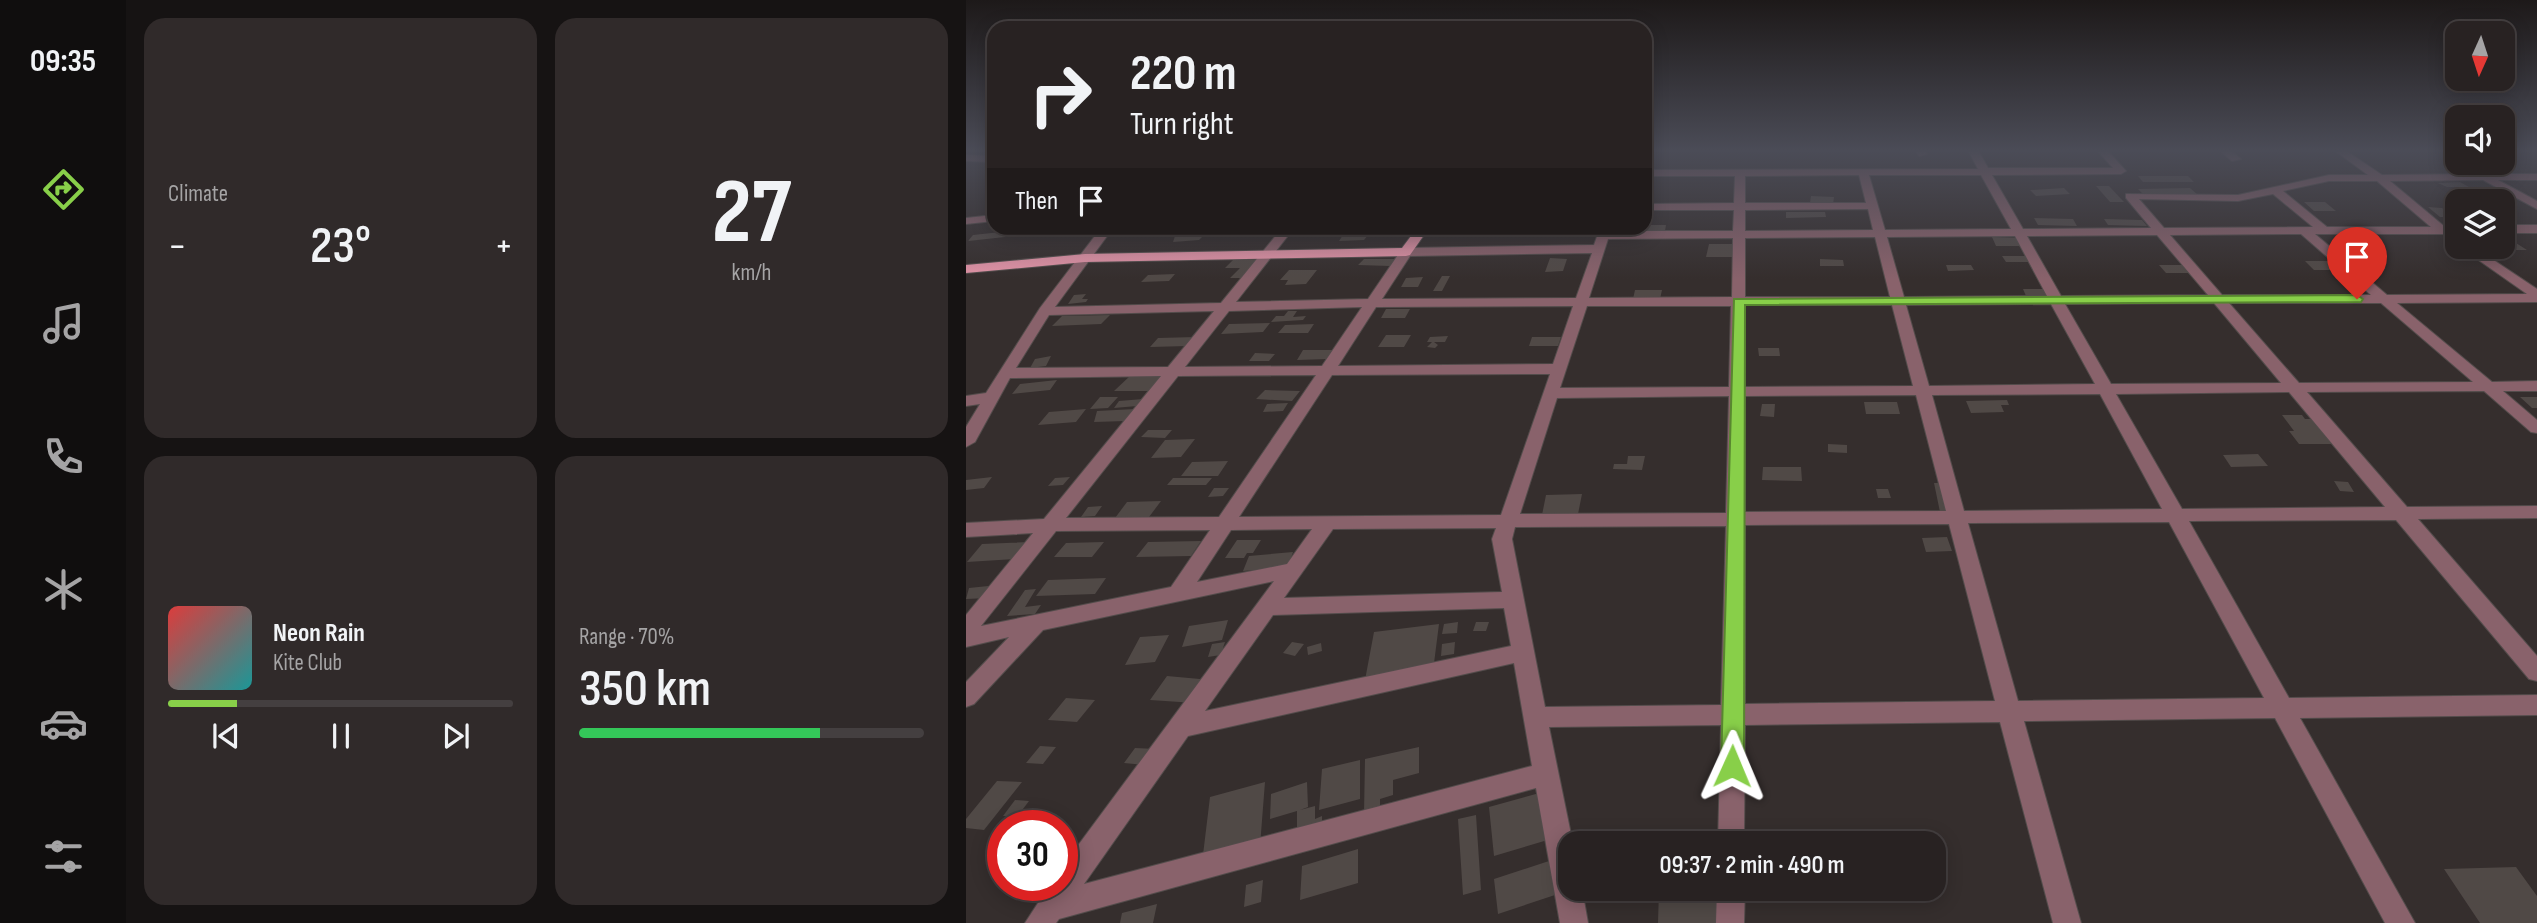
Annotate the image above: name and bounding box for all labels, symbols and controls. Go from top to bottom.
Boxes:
north arrow [2445,21,2515,91]
map controls [2445,21,2515,259]
text: 09:35 [30,42,96,81]
text: 220 m [1130,45,1236,104]
icon: right [1015,49,1106,140]
text: Turn right [1130,105,1234,144]
button: sound [2445,105,2515,175]
text: 27 [712,159,791,268]
icon: directions [39,165,88,214]
text: Climate [168,180,228,208]
icon: arrive [1072,182,1110,220]
text: Then [1015,186,1058,217]
button: layers [2445,189,2515,259]
text: 23° [310,215,371,278]
text: − [168,224,187,269]
text: + [494,224,513,269]
pin [2327,227,2387,299]
icon: arrive [2338,238,2376,276]
text: km/h [732,259,771,287]
icon: music [39,299,88,348]
icon: phone [39,432,88,481]
icon: climate [39,565,88,614]
text: Neon Rain [273,618,365,649]
text: Range · 70% [579,623,674,651]
text: Kite Club [273,649,342,677]
text: 350 km [579,658,711,721]
icon: car [39,699,88,748]
icon: previous [207,717,245,755]
icon: pause [322,717,360,755]
icon: next [437,717,475,755]
position arrow [1695,729,1769,803]
speed limit sign: 30 [987,810,1078,901]
icon: filters [39,832,88,881]
text: 09:37 · 2 min · 490 m [1659,850,1845,881]

